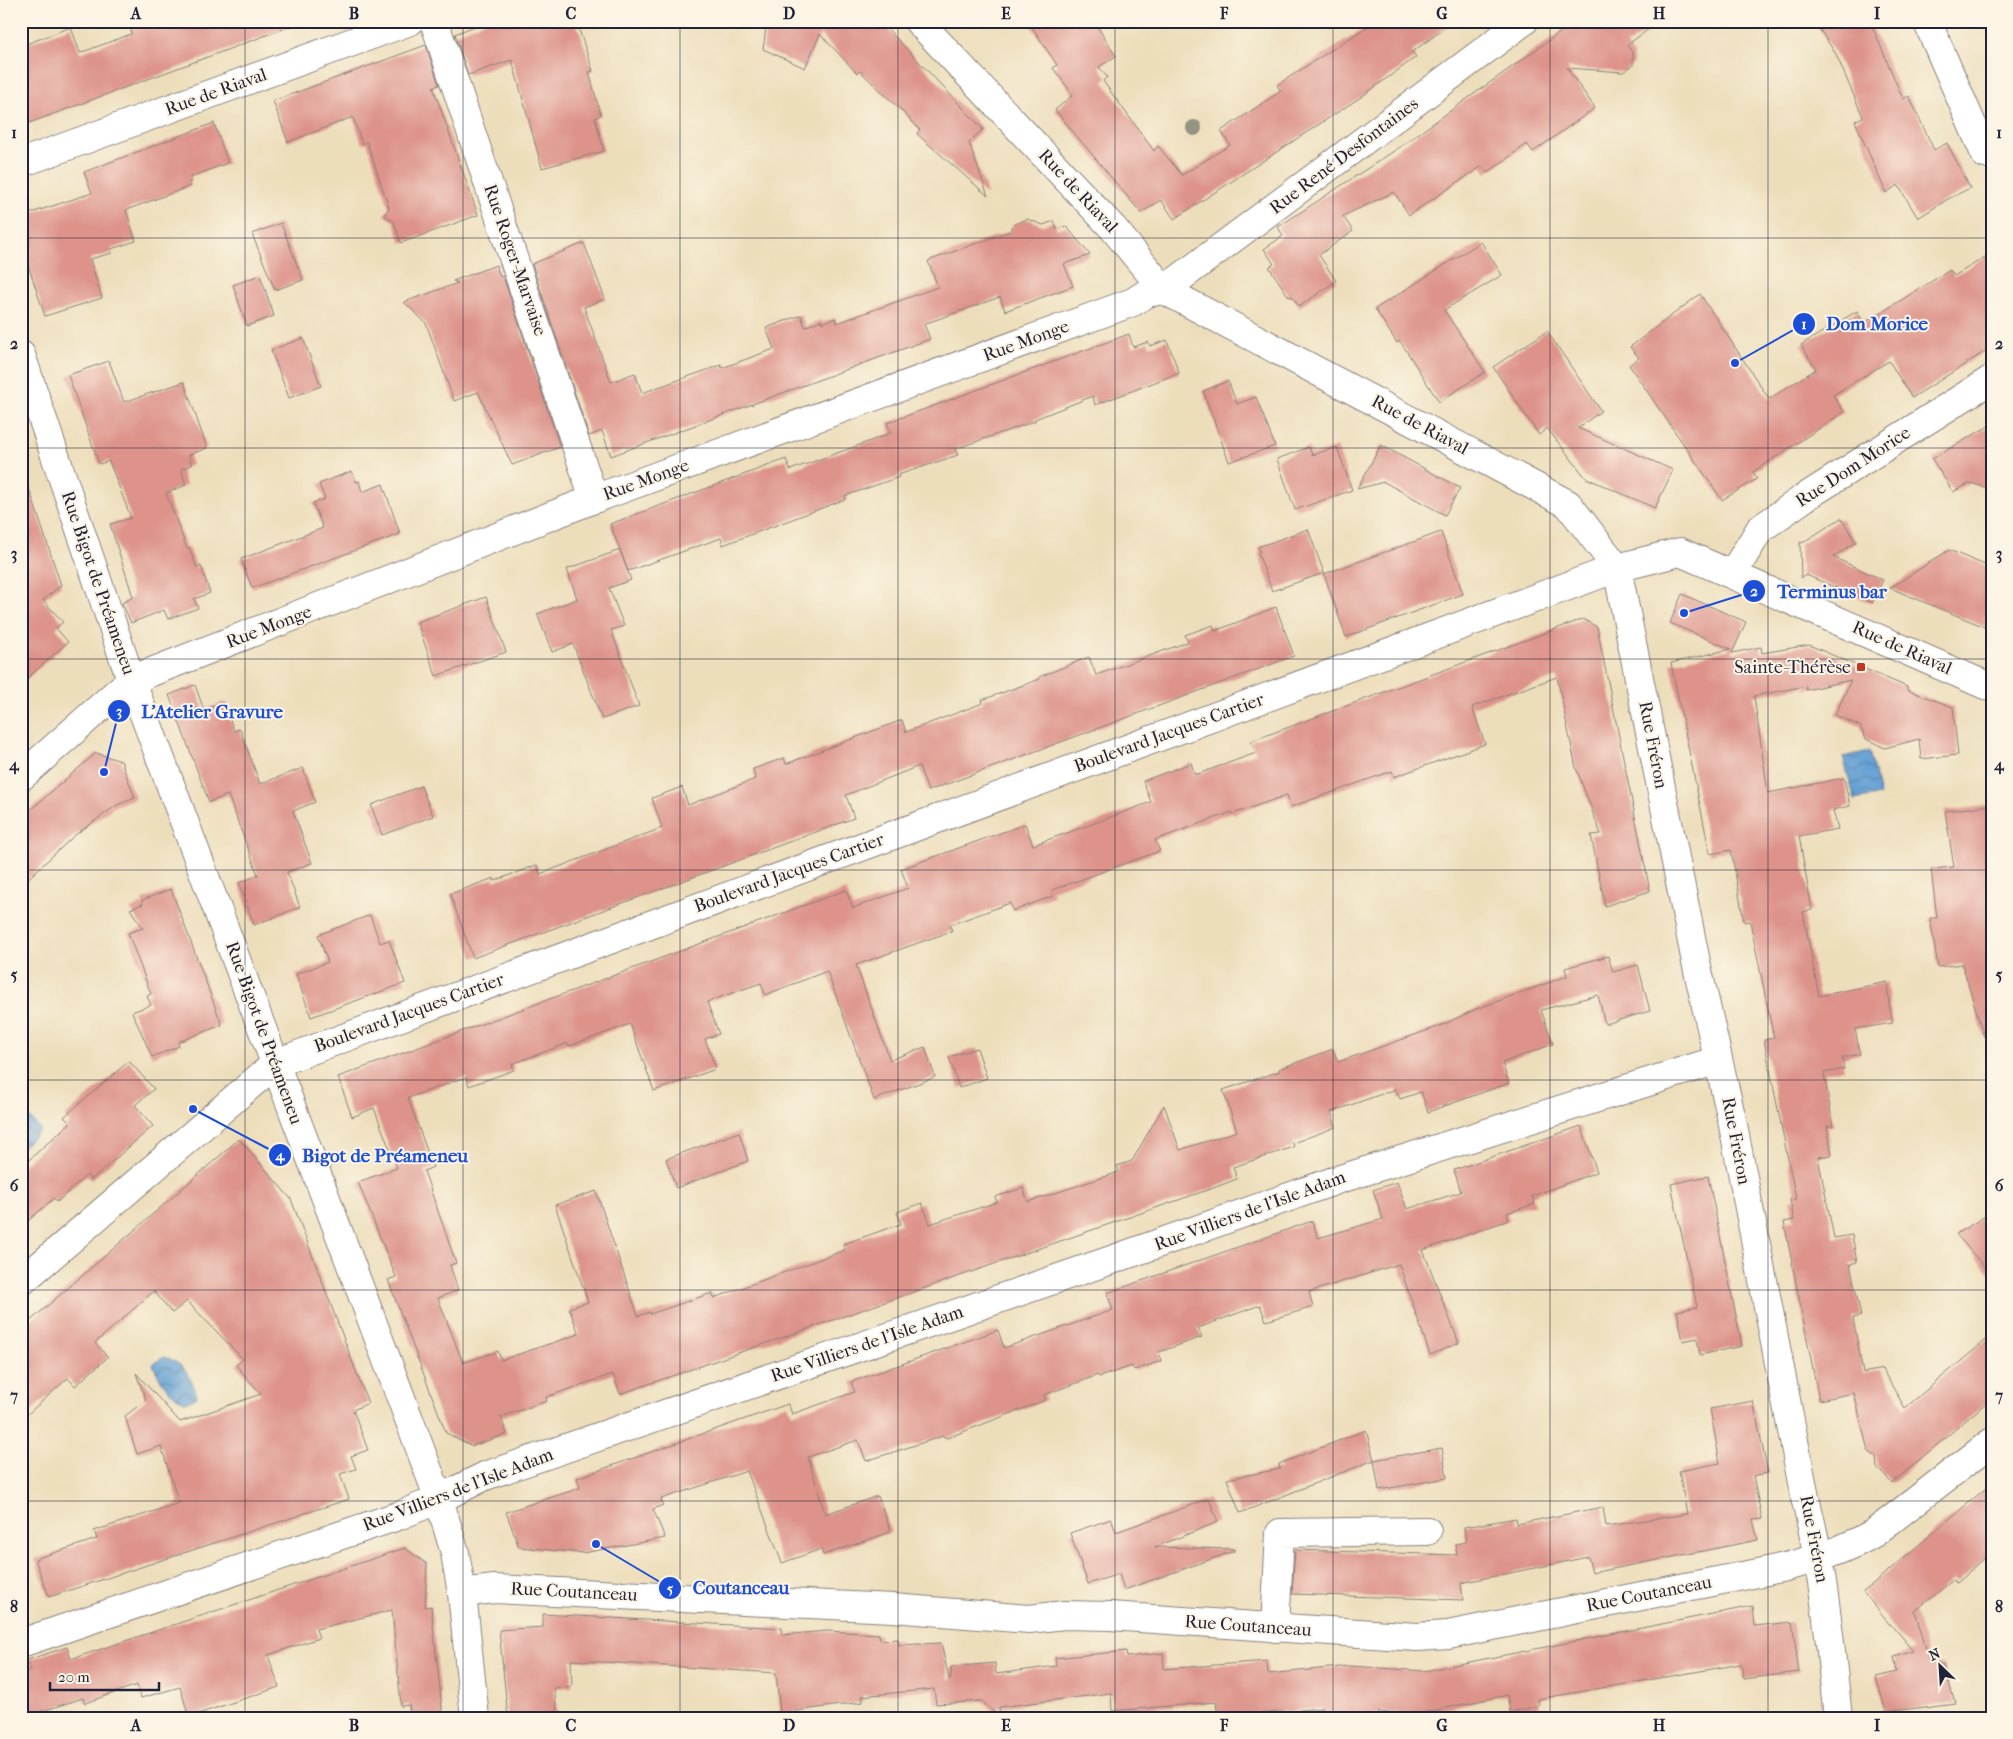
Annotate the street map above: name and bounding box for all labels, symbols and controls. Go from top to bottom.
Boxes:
text: A [130,4,142,23]
text: B [349,4,359,23]
text: C [566,4,577,23]
text: D [783,4,795,23]
text: E [1001,4,1011,23]
text: F [1219,4,1229,23]
text: G [1436,4,1448,23]
text: H [1653,4,1666,23]
text: I [1874,4,1881,23]
street label: Rue de Riaval [162,64,270,120]
street label: Rue René Desfontaines [1266,93,1423,219]
text: 1 [11,123,17,142]
text: 1 [1996,123,2002,142]
street label: Rue de Riaval [1034,145,1122,237]
street label: Rue Roger-Marvaise [479,181,551,339]
callout: Dom Morice [1791,307,1938,341]
text: Dom Morice [1826,313,1929,335]
text: 1 [1801,315,1807,333]
street label: Rue Monge [980,316,1072,366]
text: 2 [10,334,18,353]
text: 2 [1995,334,2003,353]
street label: Rue de Riaval [1368,391,1472,459]
street label: Rue Dom Morice [1792,422,1914,512]
street label: Rue Monge [600,455,692,505]
street label: Rue Bigot de Préameneu [57,488,139,678]
text: 3 [11,544,17,564]
text: 3 [1996,544,2002,564]
callout: Terminus bar [1742,574,1896,608]
text: Terminus bar [1776,581,1888,603]
text: 2 [1750,582,1758,600]
street label: Rue Monge [223,601,315,653]
street label: Rue de Riaval [1849,617,1955,679]
place label: Sainte-Thérèse [1734,657,1851,678]
marker: Sainte-Thérèse [1855,661,1867,673]
street label: Boulevard Jacques Cartier [1071,689,1267,777]
callout: L'Atelier Gravure [106,694,293,728]
street label: Rue Fréron [1634,699,1672,791]
text: L'Atelier Gravure [141,701,283,723]
text: 3 [116,702,122,720]
text: 4 [8,755,20,775]
text: 4 [1993,755,2005,775]
street label: Boulevard Jacques Cartier [691,829,887,917]
street label: Rue Bigot de Préameneu [221,939,307,1127]
text: 5 [11,965,18,984]
text: 5 [1996,965,2003,984]
street label: Boulevard Jacques Cartier [311,969,507,1057]
street label: Rue Fréron [1717,1095,1755,1187]
callout: Bigot de Préameneu [267,1138,478,1172]
text: Bigot de Préameneu [302,1145,468,1167]
text: 4 [275,1146,286,1164]
street label: Rue Villiers de l'Isle Adam [1151,1167,1349,1255]
text: 6 [10,1176,19,1195]
text: 6 [1995,1176,2004,1195]
street label: Rue Villiers de l'Isle Adam [768,1301,966,1387]
text: 7 [9,1386,18,1405]
text: 7 [1994,1386,2003,1405]
street label: Rue Villiers de l'Isle Adam [360,1444,556,1536]
street label: Rue Fréron [1795,1493,1833,1585]
callout: Coutanceau [657,1571,799,1605]
street label: Rue Coutanceau [1585,1572,1713,1616]
text: Coutanceau [693,1577,790,1599]
street label: Rue Coutanceau [510,1578,638,1606]
text: 5 [667,1579,674,1597]
text: 8 [10,1597,18,1616]
text: 8 [1995,1597,2003,1616]
street label: Rue Coutanceau [1184,1611,1312,1641]
north arrow [1916,1642,1966,1692]
text: N [1926,1645,1943,1665]
scale bar [50,1659,159,1691]
text: 20 m [58,1668,90,1686]
text: A [130,1716,142,1735]
text: B [349,1716,359,1735]
text: C [566,1716,577,1735]
text: D [783,1716,795,1735]
text: E [1001,1716,1011,1735]
text: F [1219,1716,1229,1735]
text: G [1436,1716,1448,1735]
text: H [1653,1716,1666,1735]
text: I [1874,1716,1881,1735]

